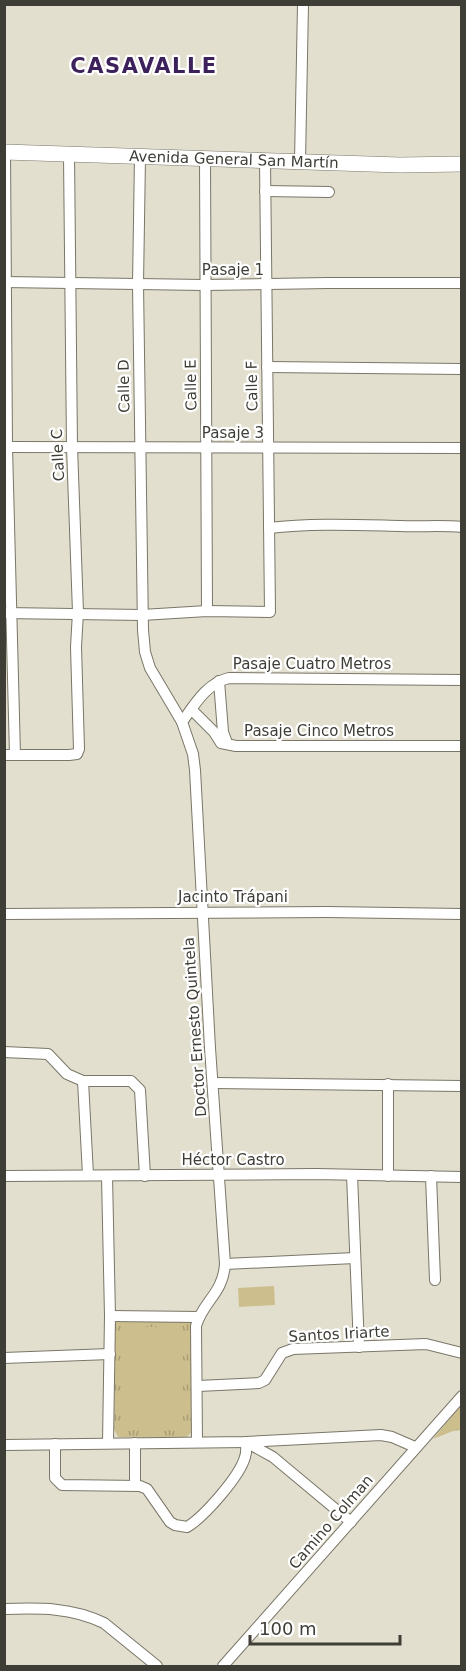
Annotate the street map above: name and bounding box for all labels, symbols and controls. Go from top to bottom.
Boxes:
district label: CASAVALLE [70,54,218,78]
street label: Avenida General San Martín [129,147,339,172]
street label: Pasaje 1 [202,261,264,279]
street label: Calle D [115,359,133,413]
street label: Calle E [182,359,200,411]
street label: Calle F [243,361,261,411]
street label: Pasaje 3 [202,424,264,442]
street label: Calle C [48,428,68,482]
street label: Pasaje Cuatro Metros [233,655,391,673]
street label: Pasaje Cinco Metros [244,722,394,740]
street label: Jacinto Trápani [177,888,288,906]
street label: Doctor Ernesto Quintela [180,936,210,1118]
street label: Héctor Castro [181,1151,285,1169]
street label: Santos Iriarte [288,1322,390,1346]
street label: Camino Colman [285,1471,377,1573]
scale bar [250,1608,400,1646]
text: 100 m [259,1618,317,1639]

